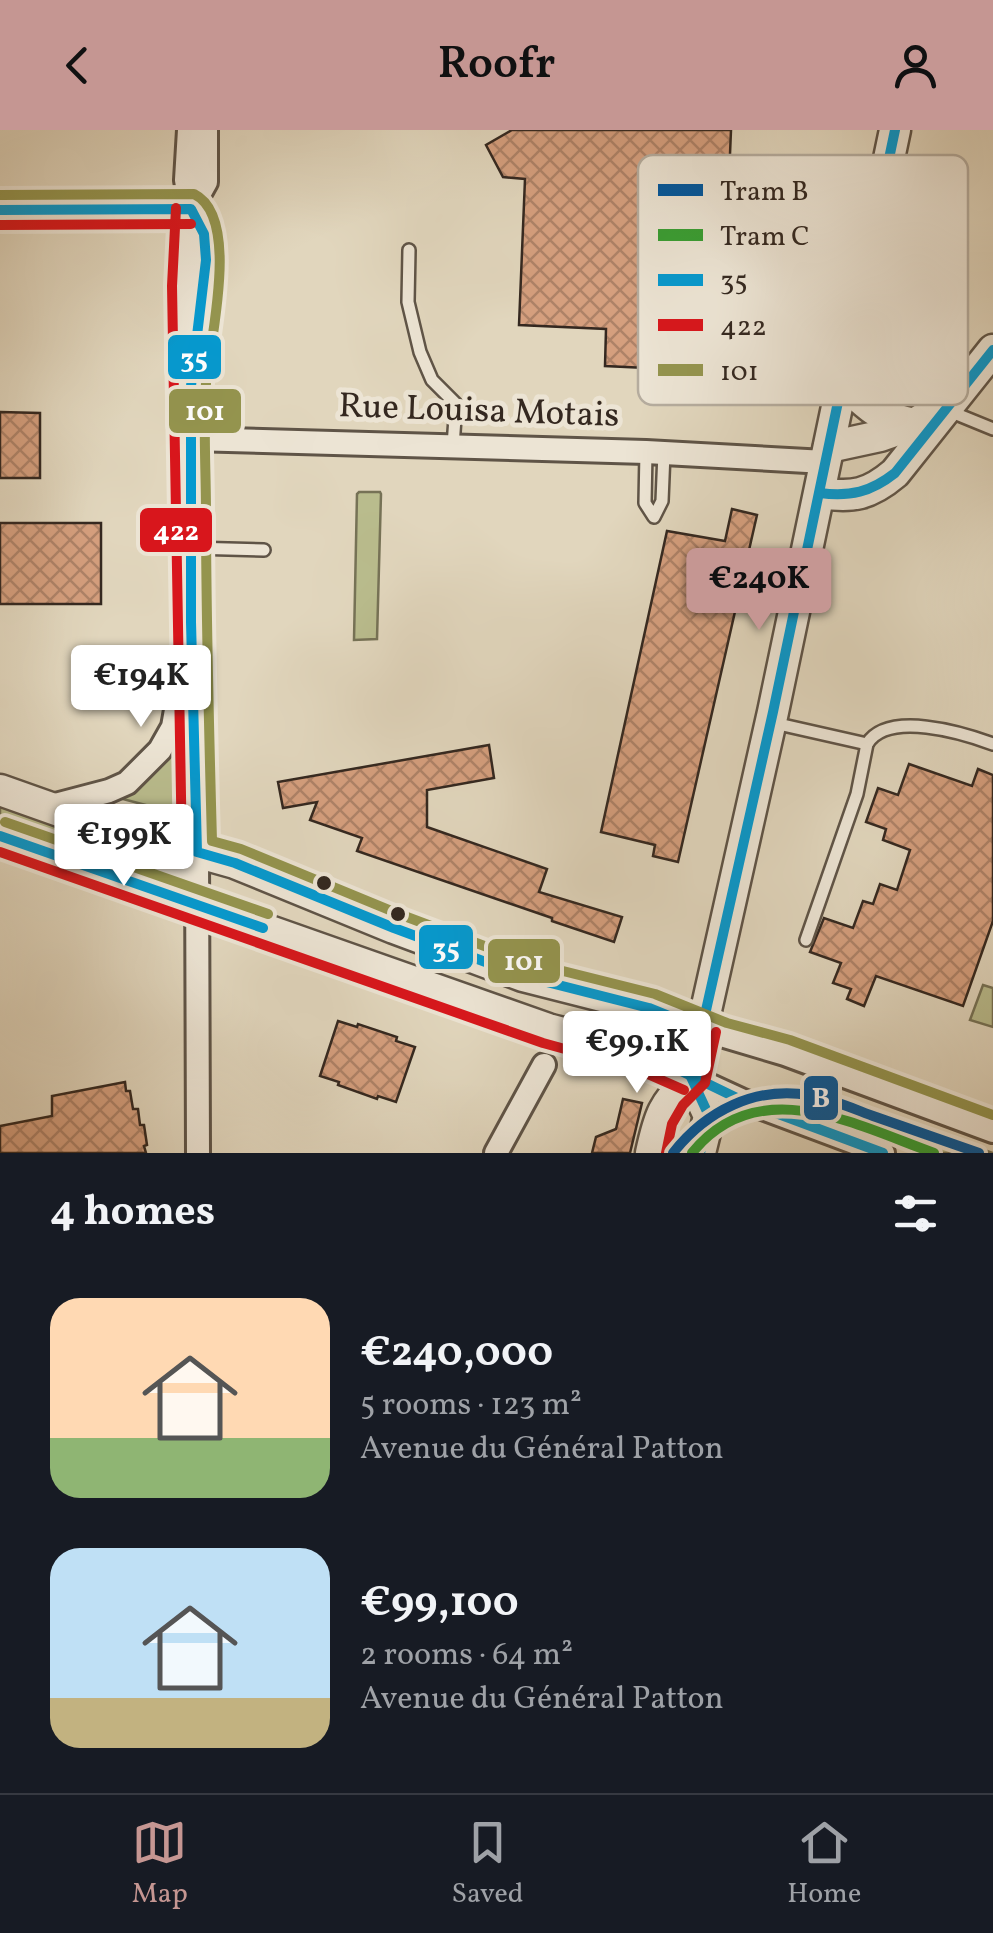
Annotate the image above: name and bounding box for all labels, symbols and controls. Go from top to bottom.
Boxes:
text: Roofr [438,34,555,97]
icon: back [50,38,105,93]
icon: person [888,38,943,93]
legend [638,155,968,405]
text: Tram B [720,173,809,212]
text: Tram C [720,218,810,257]
text: 35 [720,263,748,302]
text: 422 [720,308,767,347]
line badge: 35 [166,333,223,381]
text: 35 [180,340,208,379]
text: 101 [720,353,759,392]
street label: Rue Louisa Motais [338,383,620,441]
line badge: 101 [167,387,243,435]
text: 101 [185,393,225,432]
line badge: 422 [138,506,214,554]
text: 422 [153,513,199,552]
pin: €240K [689,548,829,633]
text: €240K [708,558,810,602]
pin: €194K [71,645,211,730]
text: €194K [93,655,189,699]
pin: €199K [54,804,194,889]
text: €199K [76,814,172,858]
unlabelled marker [314,873,334,893]
unlabelled marker [388,904,408,924]
line badge: 35 [417,923,475,971]
text: 35 [432,930,460,969]
line badge: 101 [486,937,562,985]
text: 101 [504,943,544,982]
pin: €99.1K [556,1011,718,1096]
text: €99.1K [585,1021,689,1065]
line badge: B [802,1074,840,1122]
text: B [812,1080,830,1119]
text: 4 homes [50,1184,215,1243]
icon: filters [888,1186,943,1241]
text: €240,000 [360,1325,553,1384]
icon: home [130,1338,250,1458]
text: 5 rooms · 123 m² [360,1384,582,1428]
text: Avenue du Général Patton [360,1428,724,1472]
text: €99,100 [360,1575,519,1634]
icon: home [130,1588,250,1708]
text: 2 rooms · 64 m² [360,1634,573,1678]
text: Avenue du Général Patton [360,1678,724,1722]
tab: Map [132,1815,188,1914]
tab: Saved [451,1815,524,1914]
tab: Home [787,1815,861,1914]

